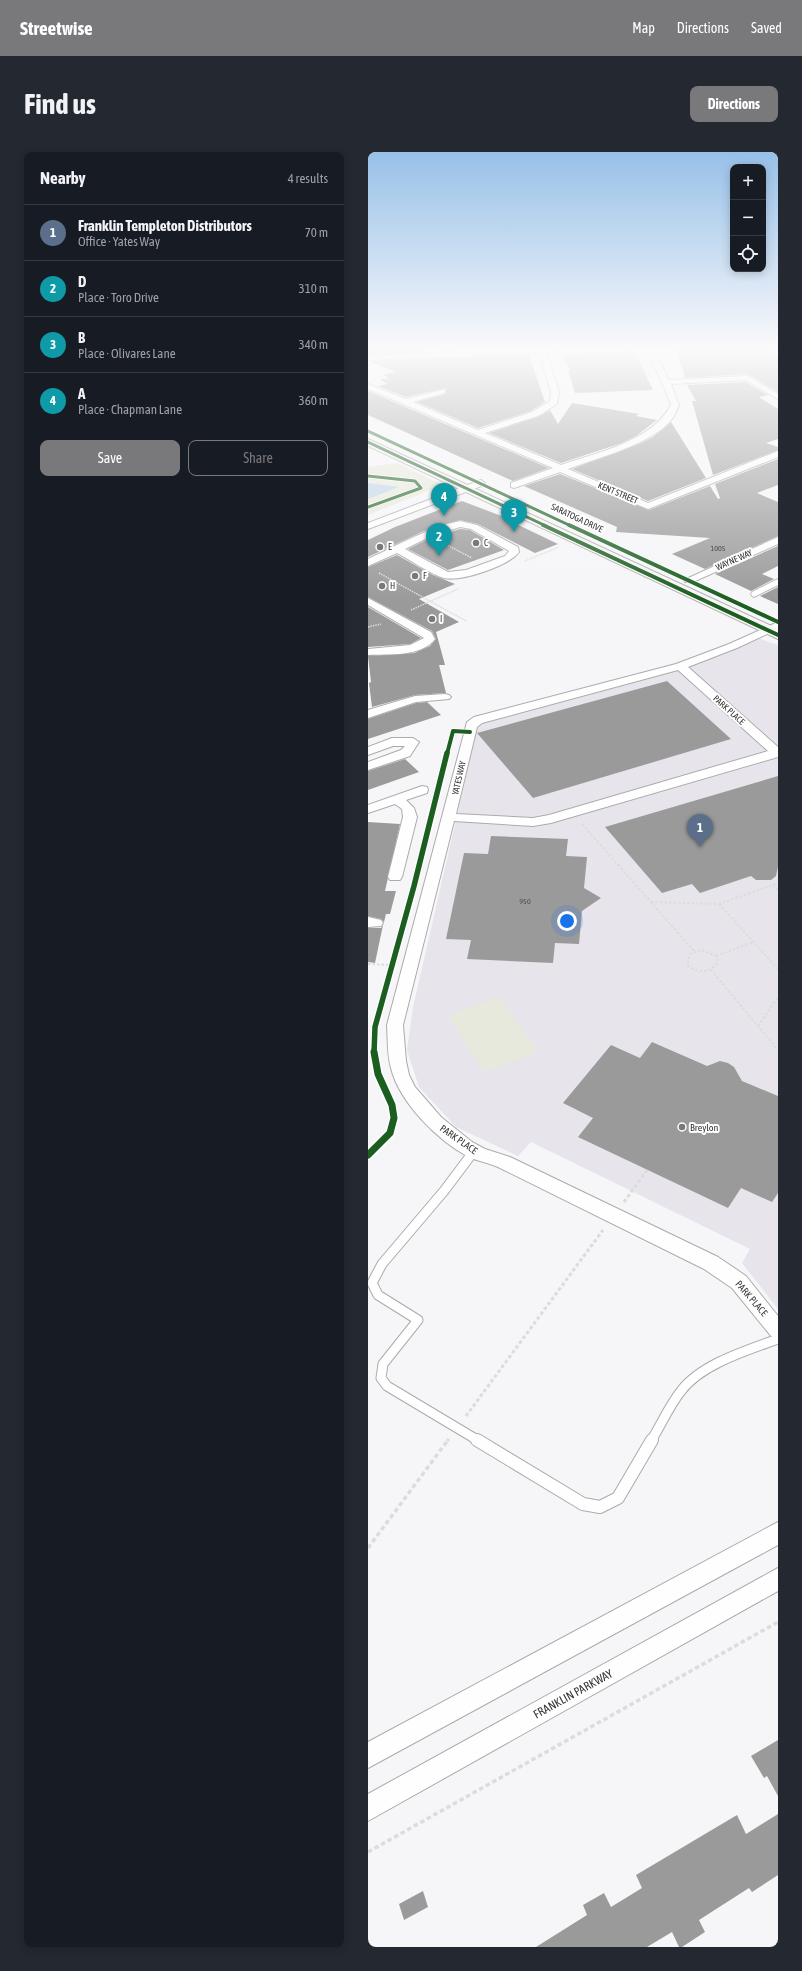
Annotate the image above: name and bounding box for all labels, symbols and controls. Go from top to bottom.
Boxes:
text: Streetwise [20,17,93,39]
text: Map [632,20,655,36]
text: Directions [677,20,729,36]
text: Saved [751,20,782,36]
button: Directions [690,86,778,122]
text: Find us [24,88,96,120]
map controls [730,164,766,272]
button: + [730,164,766,200]
text: Nearby [40,168,86,188]
text: 4 results [288,171,328,186]
button: − [730,200,766,236]
text: Franklin Templeton Distributors [78,217,252,234]
text: 1 [50,225,56,240]
text: 70 m [305,225,328,240]
text: Office · Yates Way [78,234,160,249]
button: locate [730,236,766,272]
text: D [78,273,86,290]
text: 2 [50,281,56,296]
text: 310 m [299,281,328,296]
text: Place · Toro Drive [78,290,159,305]
text: B [78,329,85,346]
text: 3 [50,337,56,352]
text: 340 m [299,337,328,352]
text: Place · Olivares Lane [78,346,176,361]
text: A [78,385,85,402]
text: 4 [50,393,56,408]
text: 360 m [299,393,328,408]
text: Place · Chapman Lane [78,402,182,417]
button: Save [40,440,180,476]
button: Share [188,440,328,476]
street label: KENT STREET [596,480,640,506]
pin: 4 [431,483,457,516]
pin: 3 [501,499,527,532]
street label: SARATOGA DRIVE [549,502,605,534]
pin: 2 [426,523,452,556]
marker: C [471,538,481,548]
place label: C [484,538,488,548]
marker: E [375,542,385,552]
place label: E [388,542,392,552]
house number: 1005 [710,544,726,553]
street label: WAYNE WAY [714,548,754,572]
marker: F [410,571,420,581]
place label: F [423,571,427,581]
marker: H [377,581,387,591]
place label: H [390,581,395,591]
marker: I [427,614,437,624]
place label: I [440,614,442,624]
street label: PARK PLACE [711,693,747,727]
street label: YATES WAY [450,760,468,796]
pin: 1 [687,814,713,847]
house number: 950 [519,897,531,906]
your location [557,911,577,931]
marker: Breylon [677,1122,687,1132]
place label: Breylon [690,1122,718,1133]
street label: PARK PLACE [438,1123,480,1157]
street label: PARK PLACE [733,1278,770,1319]
street label: FRANKLIN PARKWAY [531,1666,616,1722]

